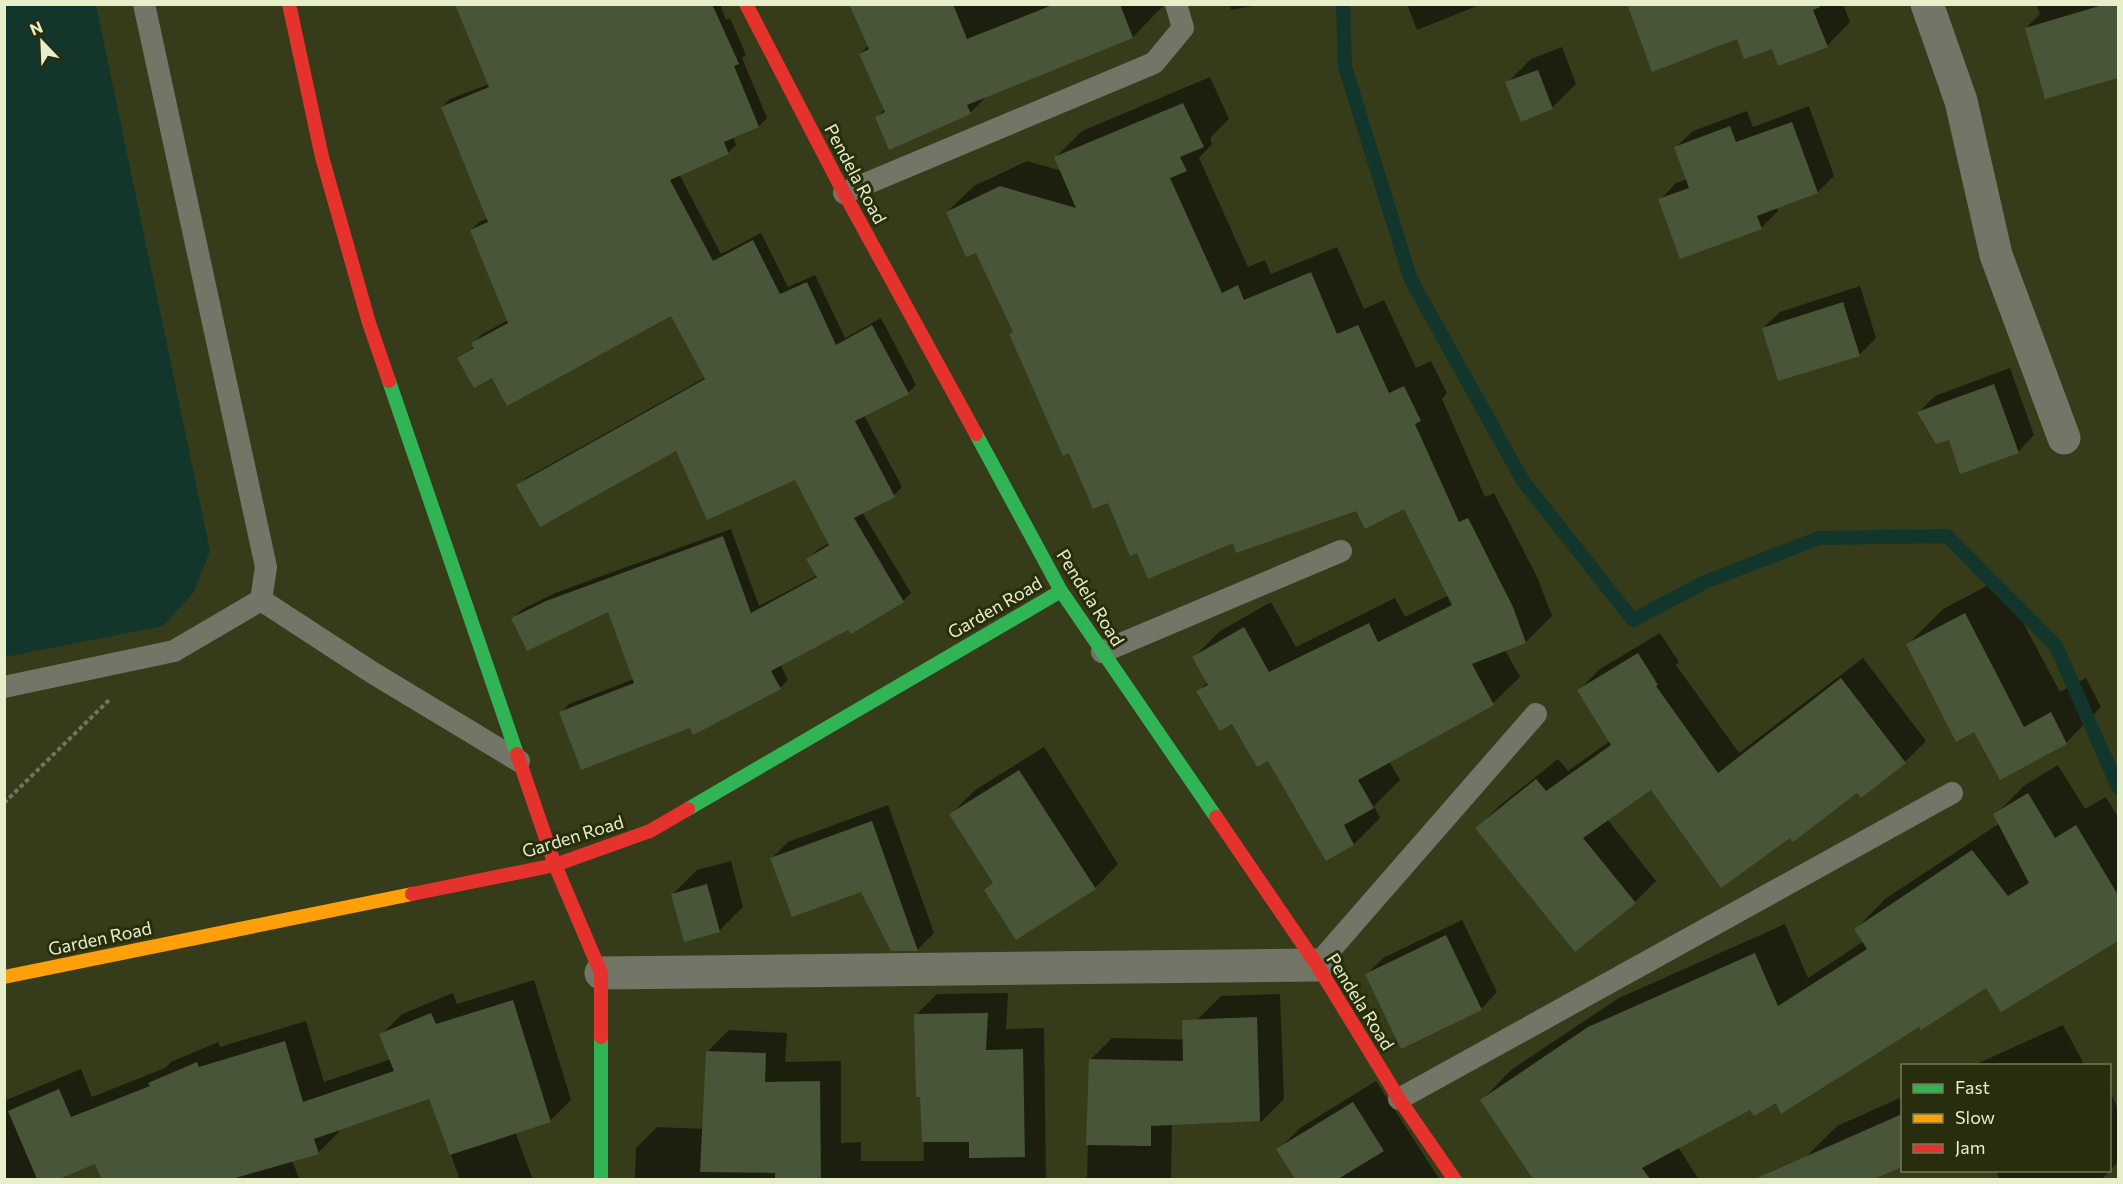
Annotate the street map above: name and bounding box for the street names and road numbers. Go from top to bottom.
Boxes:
street label: Pendela Road [820,120,891,227]
street label: Pendela Road [1052,545,1129,650]
street label: Garden Road [943,571,1046,643]
street label: Garden Road [519,810,626,862]
street label: Garden Road [46,916,154,960]
street label: Pendela Road [1322,949,1399,1054]

